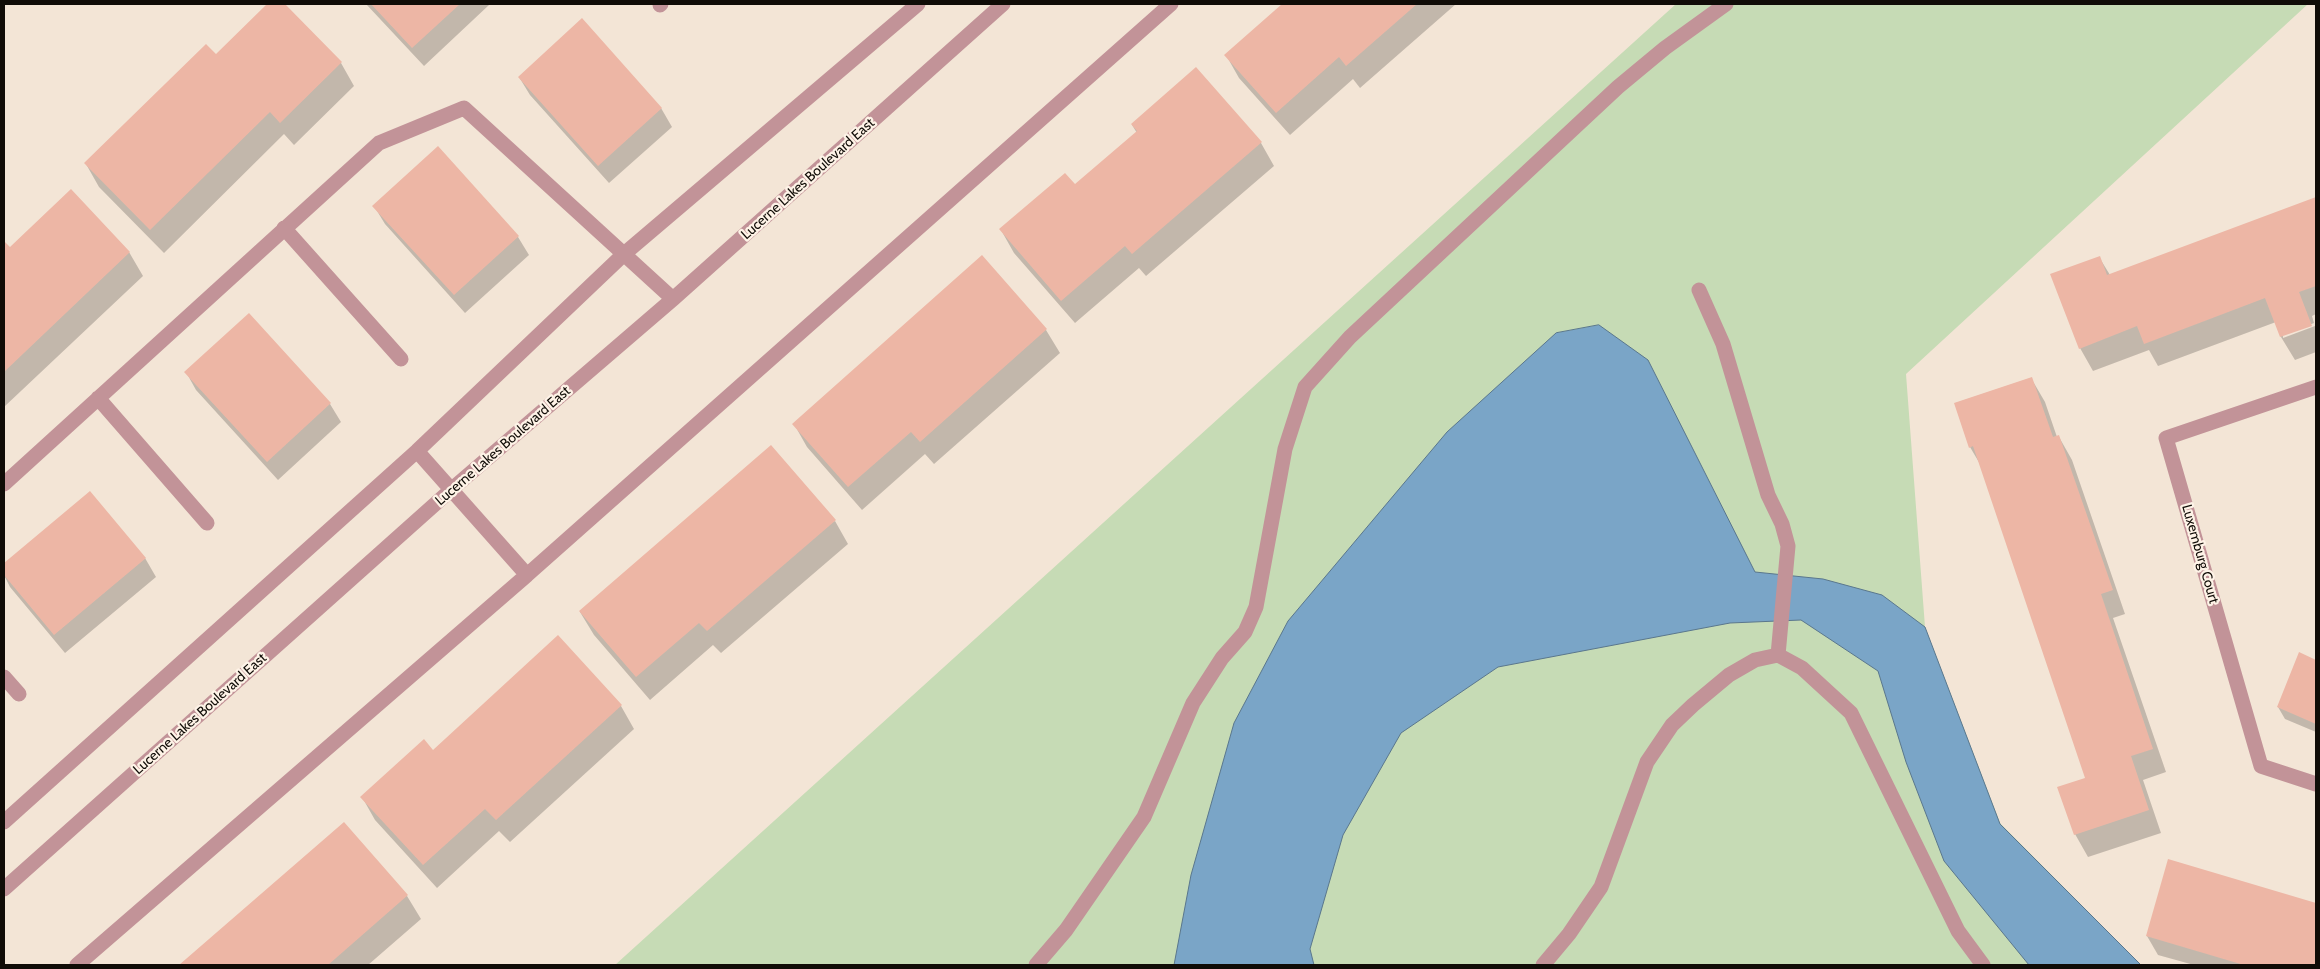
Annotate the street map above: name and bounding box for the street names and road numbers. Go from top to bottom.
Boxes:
street label: Lucerne Lakes Boulevard East [738,115,878,243]
street label: Lucerne Lakes Boulevard East [432,383,574,509]
street label: Luxemburg Court [2178,503,2222,605]
street label: Lucerne Lakes Boulevard East [130,650,270,778]

